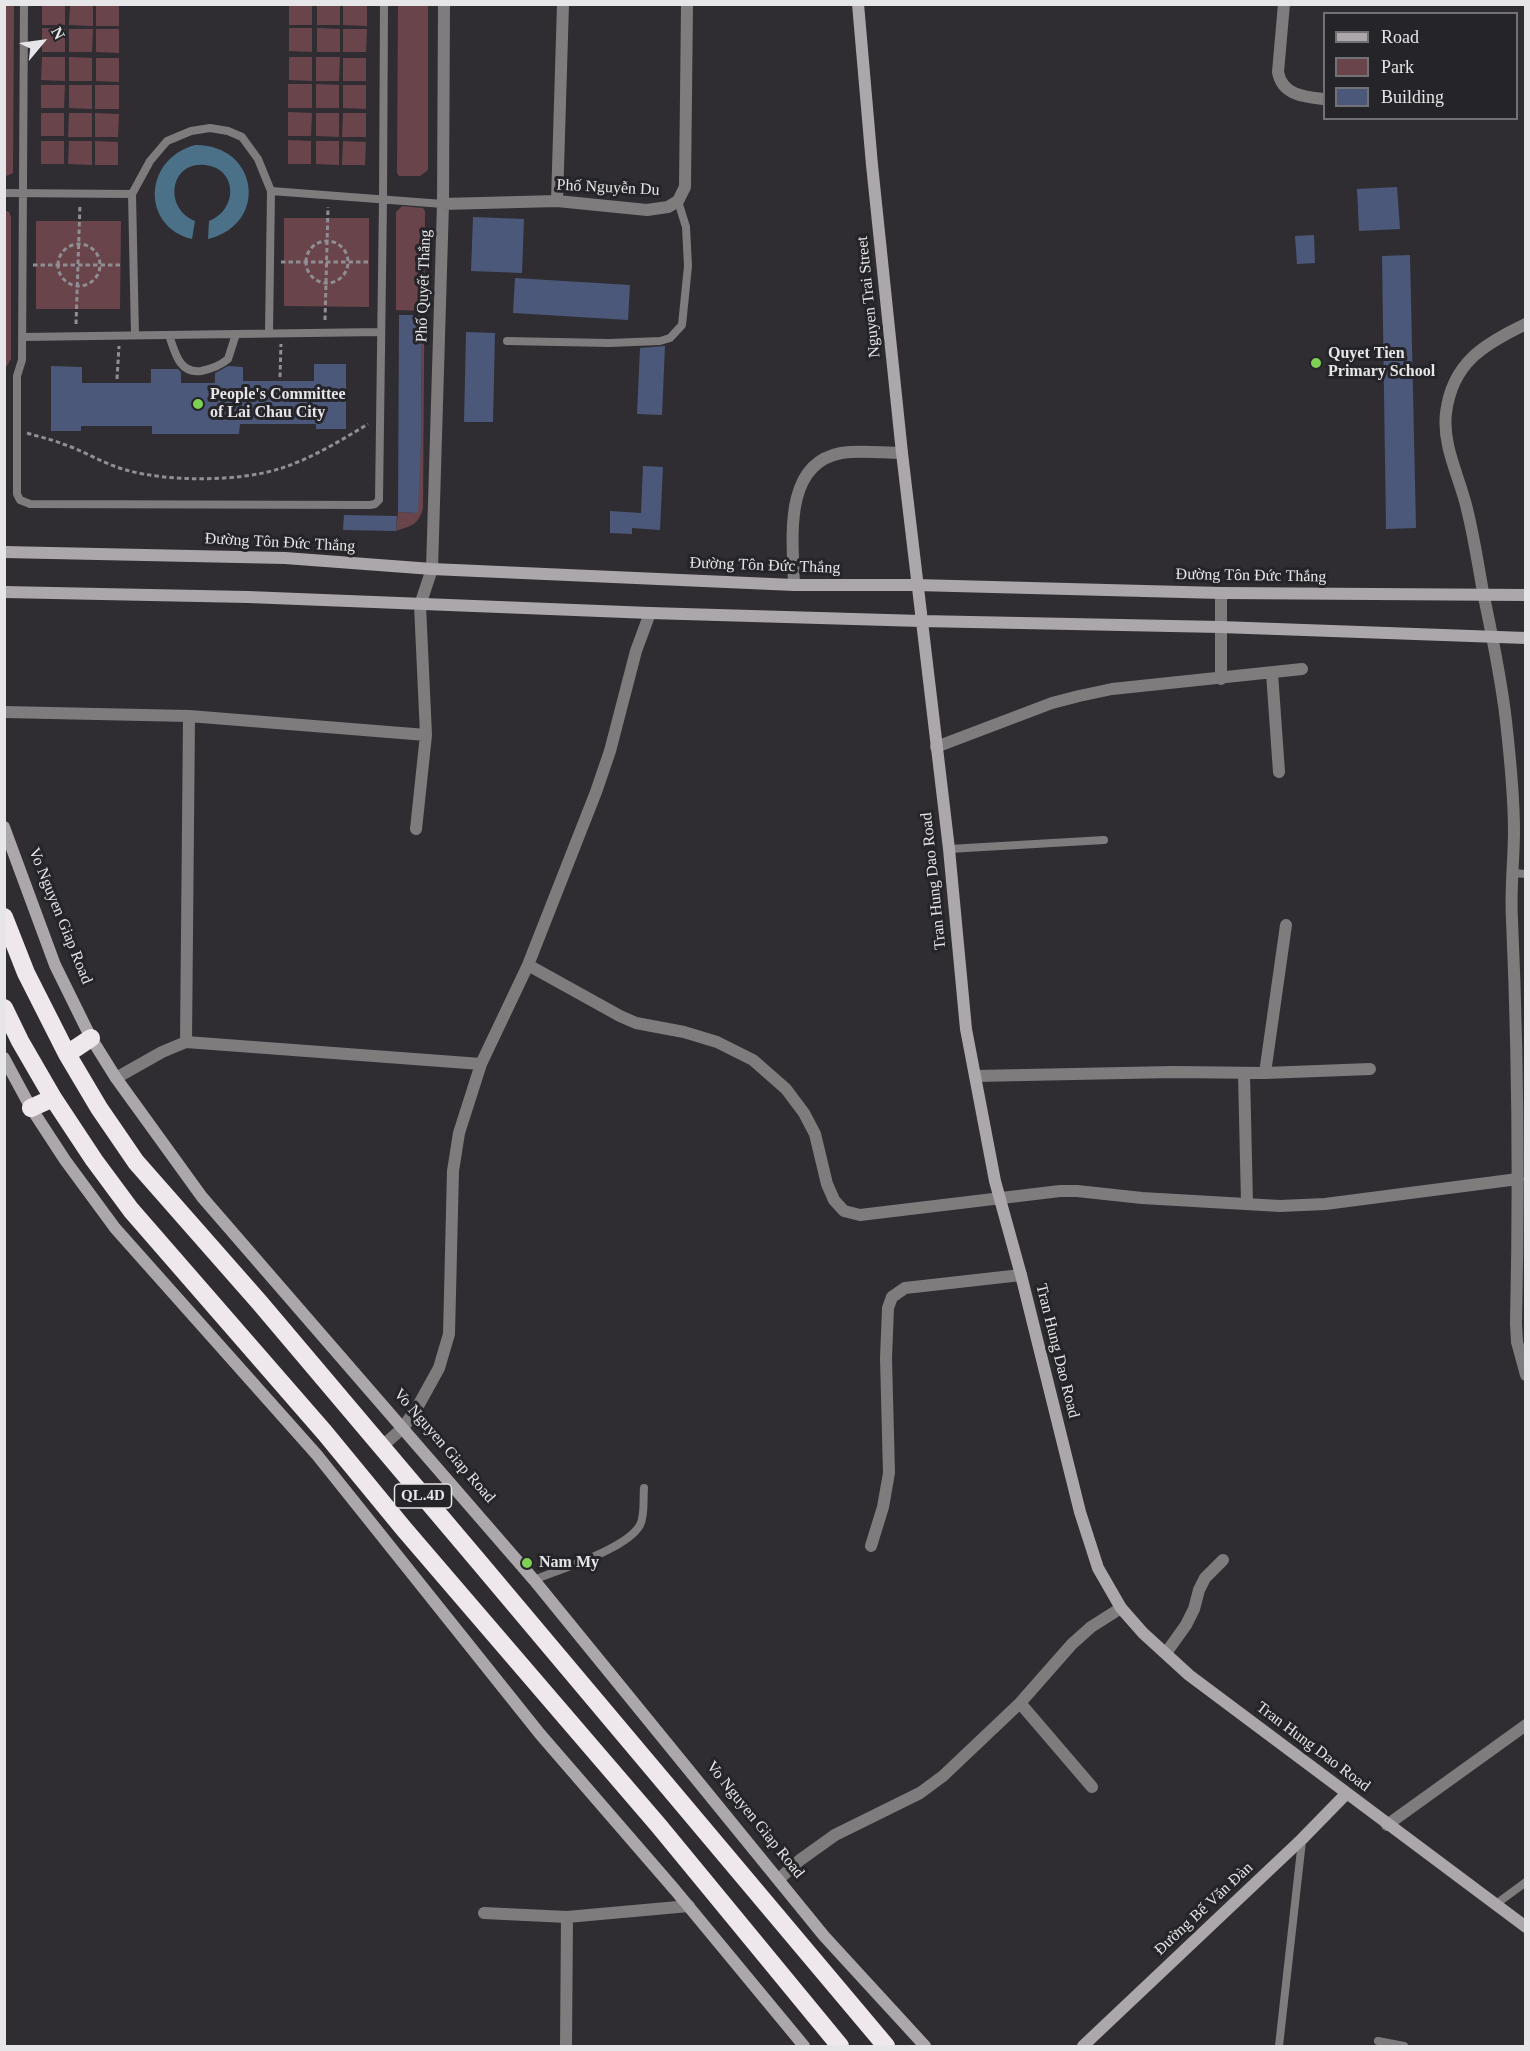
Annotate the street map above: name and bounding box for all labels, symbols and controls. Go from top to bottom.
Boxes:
north arrow [12,12,72,72]
legend [1323,12,1518,120]
text: N [48,24,68,42]
text: Road [1381,27,1419,47]
text: Park [1381,57,1414,77]
text: Building [1381,87,1444,107]
street label: Phố Nguyễn Du [556,176,660,200]
street label: Phố Quyết Thắng [412,229,436,343]
street label: Nguyen Trai Street [853,235,885,359]
place label: Quyet Tien Primary School [1328,344,1435,382]
marker: Quyet Tien Primary School [1309,356,1323,370]
place label: People's Committee of Lai Chau City [210,385,346,423]
marker: People's Committee of Lai Chau City [191,397,205,411]
street label: Đường Tôn Đức Thắng [204,529,356,557]
street label: Đường Tôn Đức Thắng [689,554,841,578]
street label: Đường Tôn Đức Thắng [1176,565,1326,587]
street label: Tran Hung Dao Road [917,812,951,950]
street label: Vo Nguyen Giap Road [24,845,96,987]
street label: Tran Hung Dao Road [1031,1282,1083,1420]
street label: Vo Nguyen Giap Road [389,1385,499,1507]
road number: QL.4D [394,1484,452,1508]
place label: Nam My [539,1553,599,1573]
marker: Nam My [520,1556,534,1570]
street label: Tran Hung Dao Road [1252,1698,1374,1796]
street label: Vo Nguyen Giap Road [702,1758,808,1882]
street label: Đường Bế Văn Đàn [1151,1858,1257,1960]

